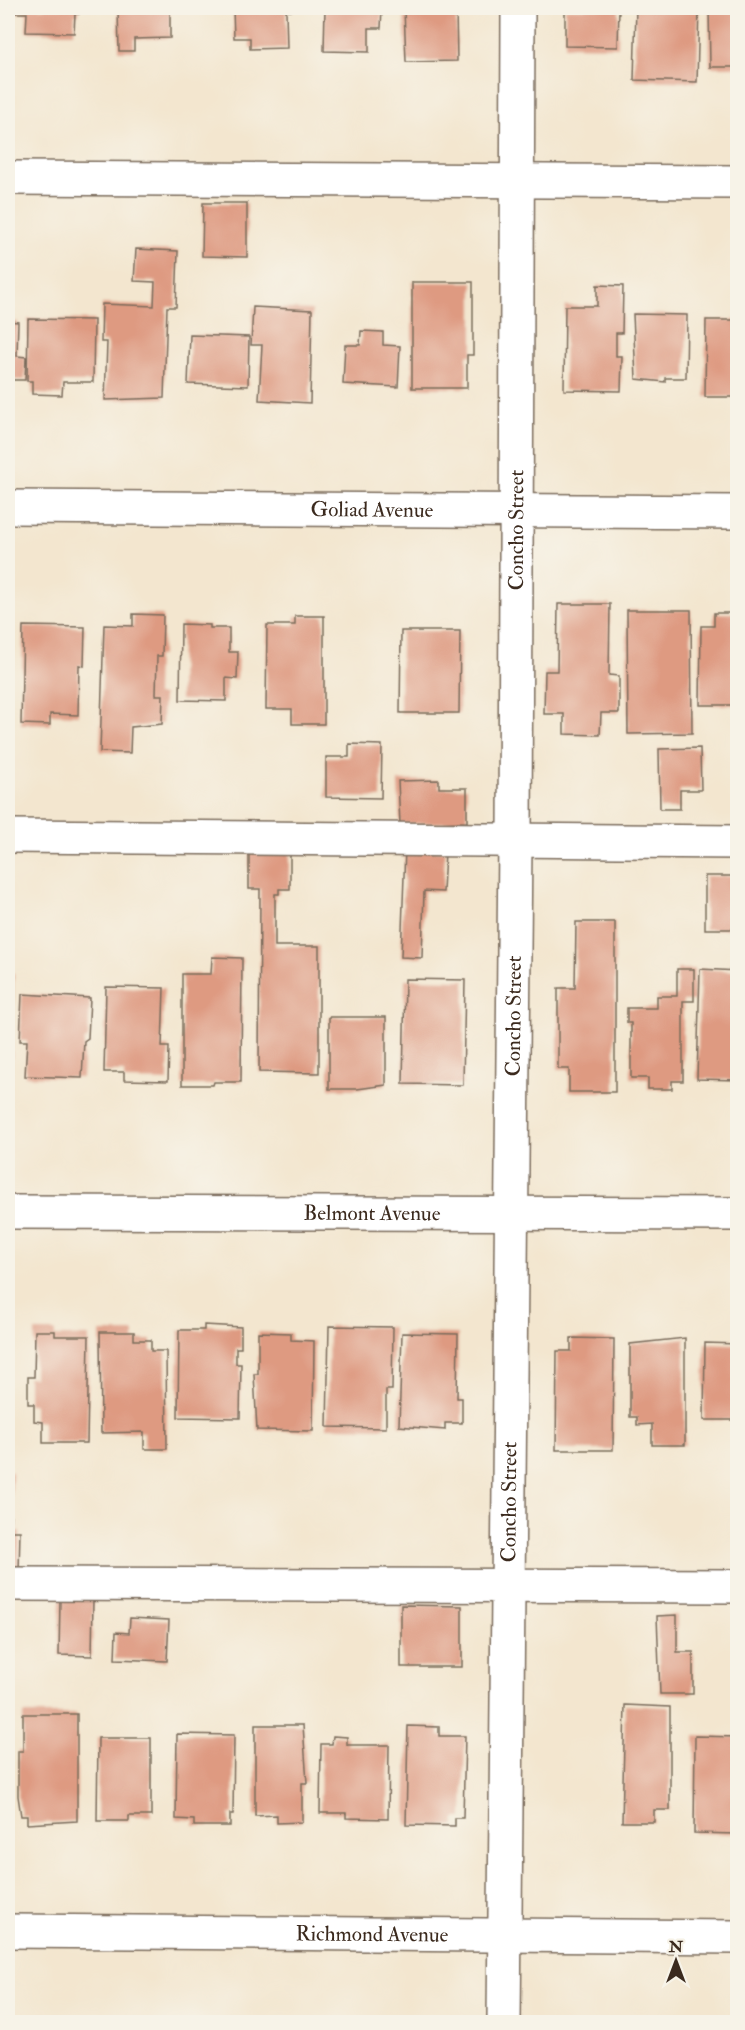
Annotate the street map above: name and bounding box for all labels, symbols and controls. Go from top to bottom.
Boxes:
street label: Concho Street [503,469,530,591]
street label: Goliad Avenue [310,496,434,524]
street label: Concho Street [500,955,528,1077]
street label: Belmont Avenue [303,1200,441,1227]
street label: Concho Street [495,1441,523,1563]
street label: Richmond Avenue [296,1920,449,1949]
north arrow [646,1931,706,1991]
text: N [668,1937,684,1957]

